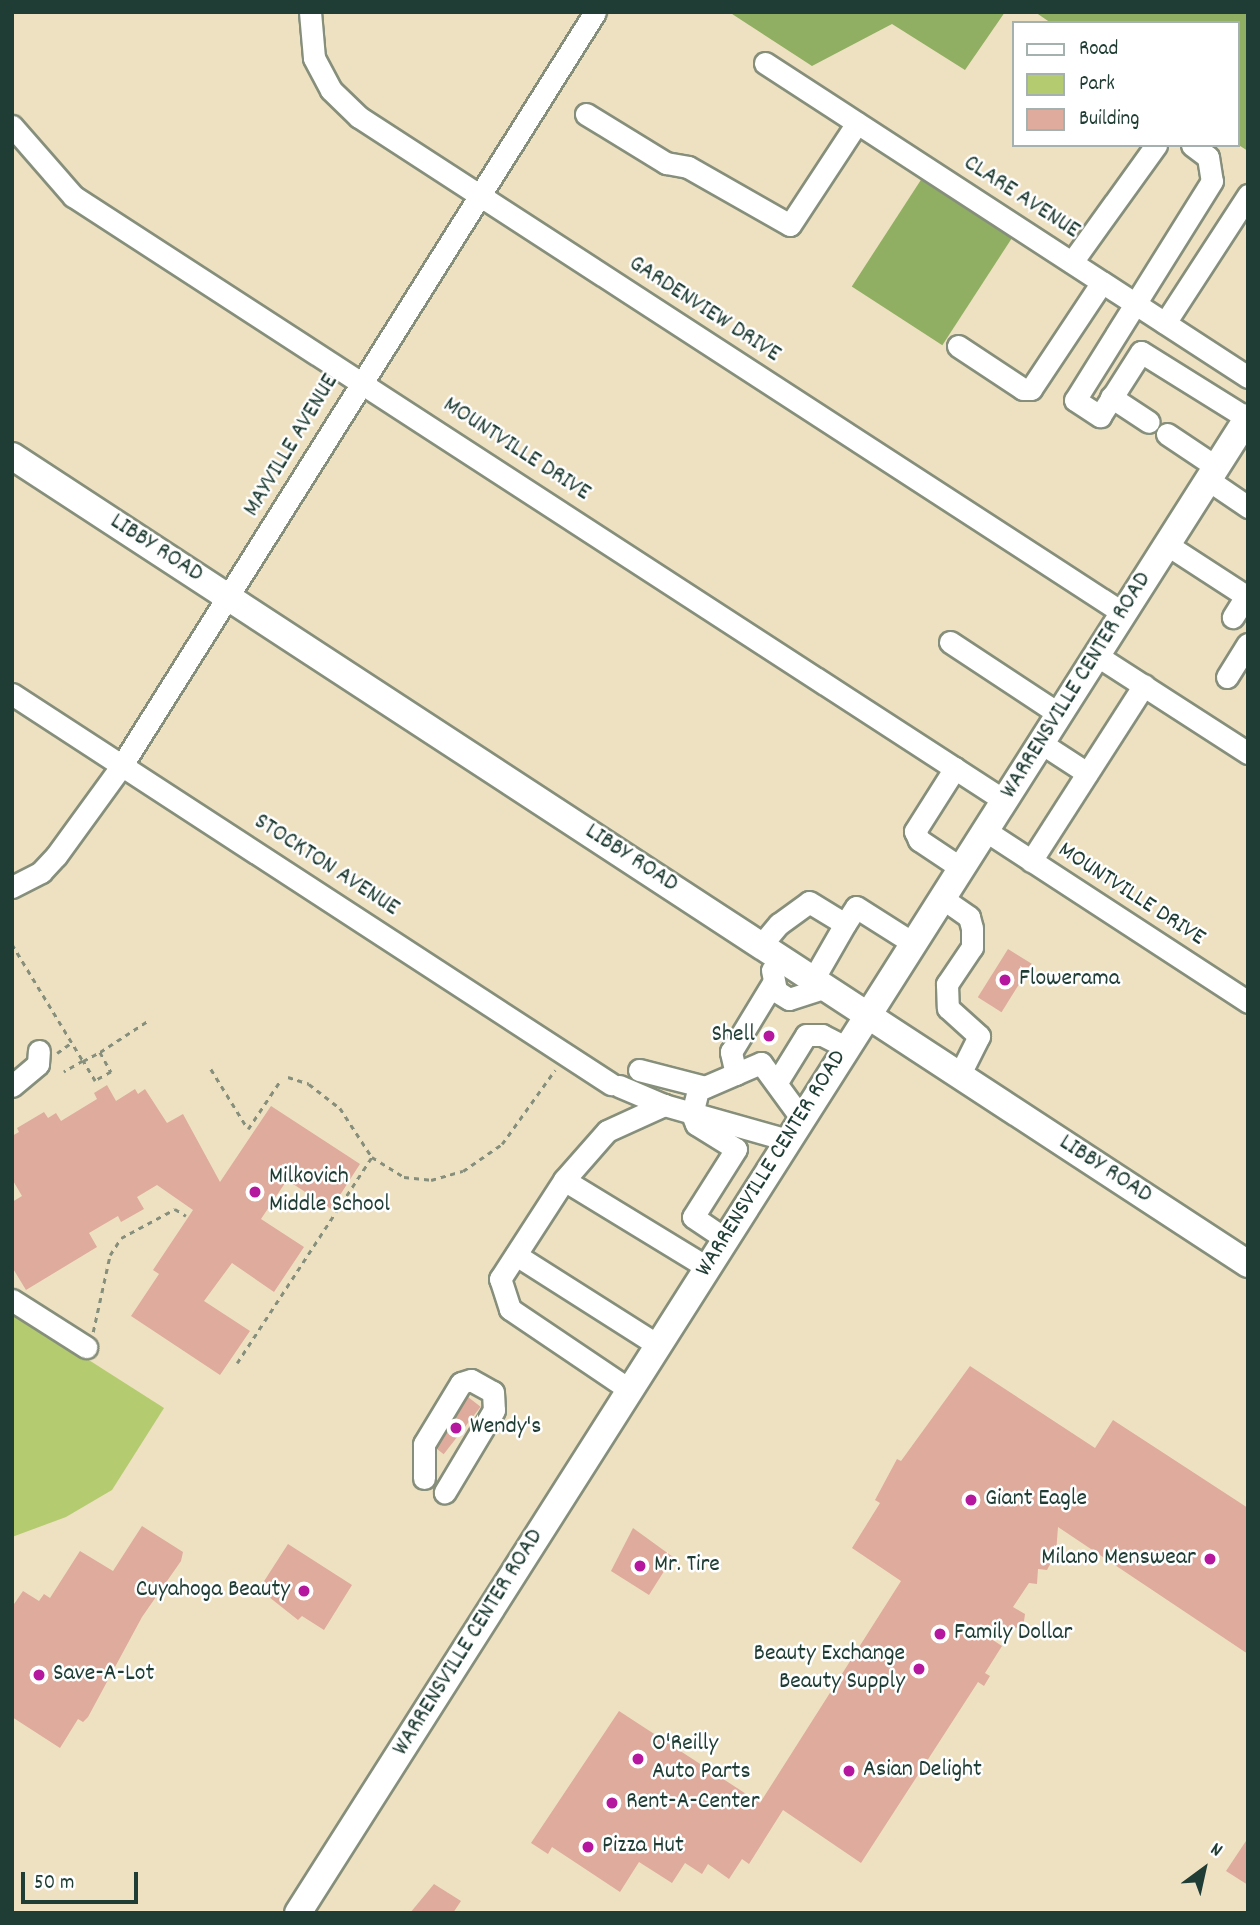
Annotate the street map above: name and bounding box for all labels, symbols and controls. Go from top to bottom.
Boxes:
legend [1012,21,1239,147]
text: Road [1079,35,1118,65]
text: Park [1079,70,1115,100]
text: Building [1079,105,1139,135]
street label: CLARE AVENUE [958,150,1084,246]
street label: GARDENVIEW DRIVE [623,250,785,370]
street label: MAYVILLE AVENUE [238,370,346,522]
street label: MOUNTVILLE DRIVE [437,392,595,508]
street label: LIBBY ROAD [104,508,208,590]
street label: WARRENSVILLE CENTER ROAD [995,567,1159,805]
street label: STOCKTON AVENUE [248,808,404,924]
street label: LIBBY ROAD [579,818,683,900]
street label: MOUNTVILLE DRIVE [1052,837,1210,953]
place label: Flowerama [1019,966,1120,994]
marker: Flowerama [997,972,1013,988]
place label: Shell [711,1022,755,1050]
marker: Shell [761,1028,777,1044]
street label: WARRENSVILLE CENTER ROAD [690,1045,854,1283]
street label: LIBBY ROAD [1053,1129,1157,1211]
place label: Milkovich Middle School [269,1164,390,1220]
marker: Milkovich Middle School [247,1184,263,1200]
place label: Wendy's [470,1414,541,1442]
marker: Wendy's [448,1420,464,1436]
place label: Giant Eagle [985,1486,1087,1514]
marker: Giant Eagle [963,1492,979,1508]
street label: WARRENSVILLE CENTER ROAD [387,1524,551,1762]
place label: Milano Menswear [1041,1545,1196,1573]
marker: Milano Menswear [1202,1551,1218,1567]
place label: Mr. Tire [654,1552,720,1580]
marker: Mr. Tire [632,1558,648,1574]
place label: Cuyahoga Beauty [136,1577,290,1605]
marker: Cuyahoga Beauty [296,1583,312,1599]
place label: Family Dollar [954,1620,1072,1648]
marker: Family Dollar [932,1626,948,1642]
place label: Beauty Exchange Beauty Supply [754,1641,905,1697]
place label: Save-A-Lot [53,1661,154,1689]
marker: Beauty Exchange Beauty Supply [911,1661,927,1677]
marker: Save-A-Lot [31,1667,47,1683]
place label: O'Reilly Auto Parts [652,1731,750,1787]
marker: O'Reilly Auto Parts [630,1751,646,1767]
place label: Asian Delight [863,1757,982,1785]
marker: Asian Delight [841,1763,857,1779]
place label: Rent-A-Center [626,1789,760,1817]
marker: Rent-A-Center [604,1795,620,1811]
place label: Pizza Hut [602,1833,684,1861]
north arrow [1169,1834,1239,1904]
text: N [1204,1837,1227,1865]
marker: Pizza Hut [580,1839,596,1855]
scale bar [24,1858,142,1902]
text: 50 m [34,1869,74,1899]

